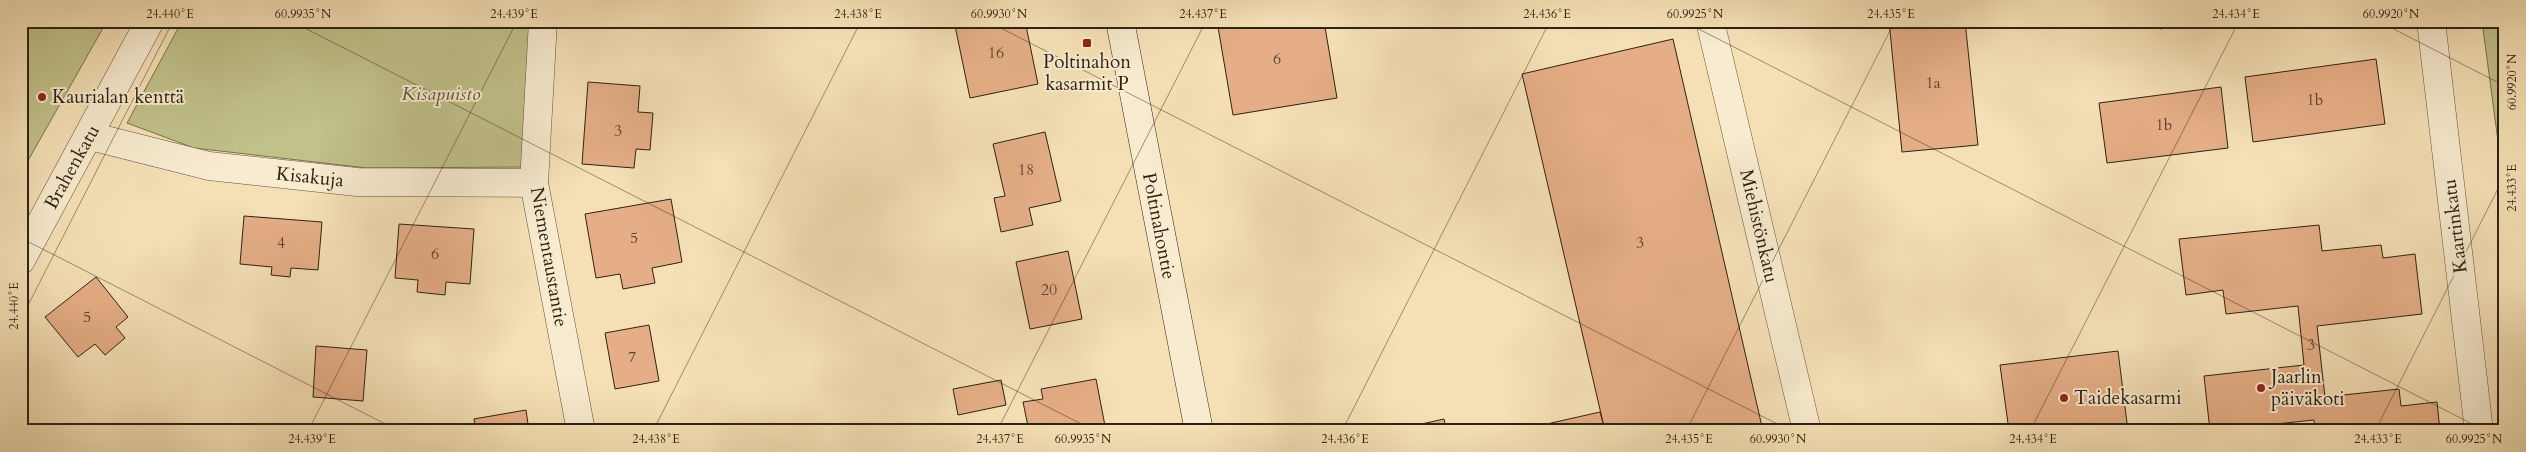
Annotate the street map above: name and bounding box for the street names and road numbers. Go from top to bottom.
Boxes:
street label: Brahenkatu [38,120,106,214]
street label: Kisakuja [275,161,345,193]
street label: Miehistönkatu [1733,167,1785,285]
street label: Poltinahontie [1136,170,1182,282]
street label: Kaartinkatu [2436,178,2474,274]
street label: Niementaustantie [524,185,574,329]

